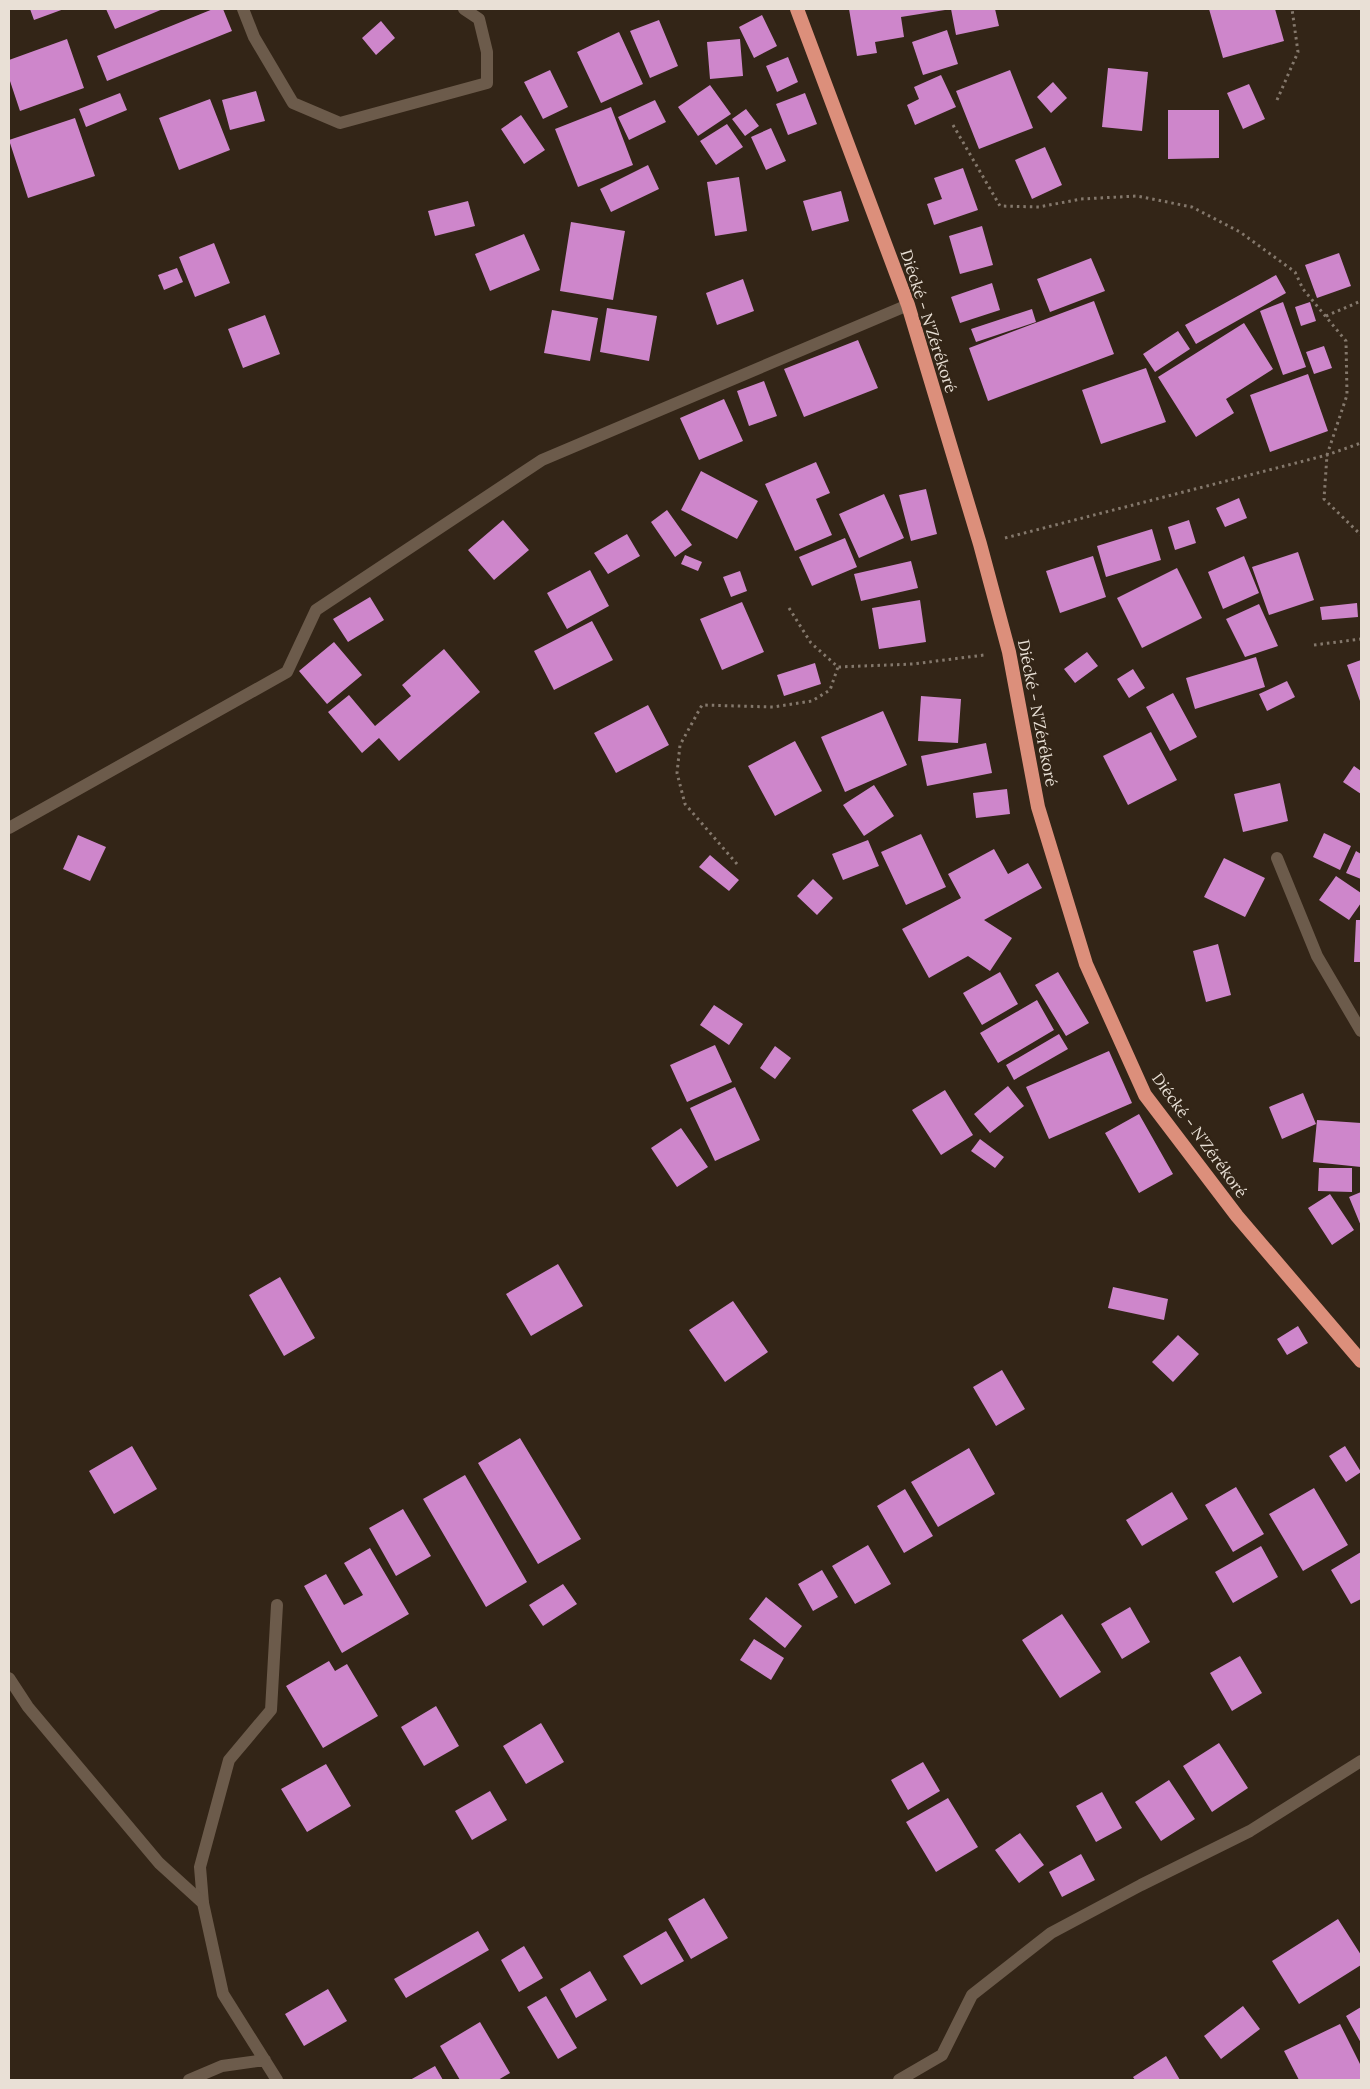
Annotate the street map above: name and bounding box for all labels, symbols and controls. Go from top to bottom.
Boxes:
street label: Diécké - N'Zérékoré [896,247,962,396]
street label: Diécké - N'Zérékoré [1014,638,1062,789]
street label: Diécké - N'Zérékoré [1148,1069,1252,1202]

